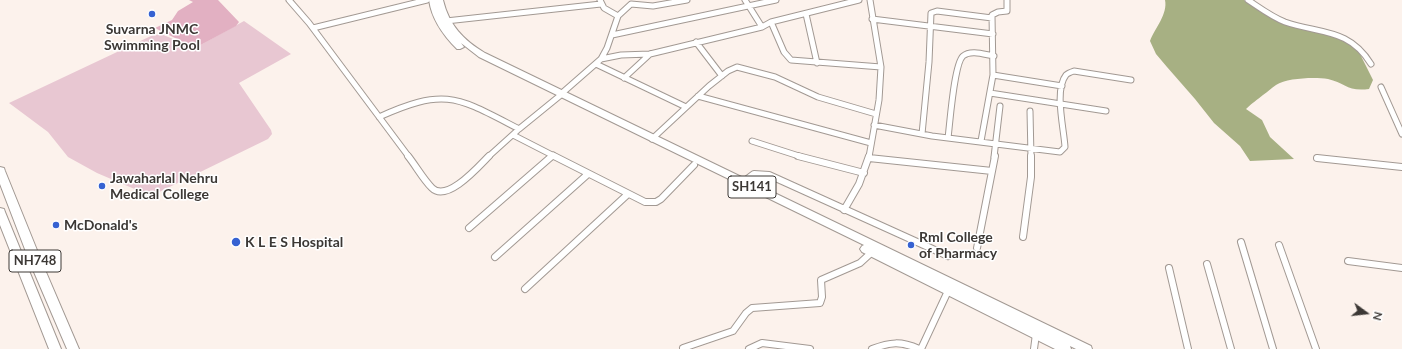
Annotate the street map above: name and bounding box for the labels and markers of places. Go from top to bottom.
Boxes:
marker: Suvarna JNMC Swimming Pool [147,9,157,19]
place label: Suvarna JNMC Swimming Pool [104,21,200,54]
place label: Jawaharlal Nehru Medical College [110,170,218,202]
marker: Jawaharlal Nehru Medical College [97,181,107,191]
place label: McDonald's [64,217,138,233]
marker: McDonald's [51,220,61,230]
place label: Rml College of Pharmacy [919,229,997,262]
place label: K L E S Hospital [245,234,343,250]
marker: K L E S Hospital [230,236,242,248]
marker: Rml College of Pharmacy [906,240,916,250]

